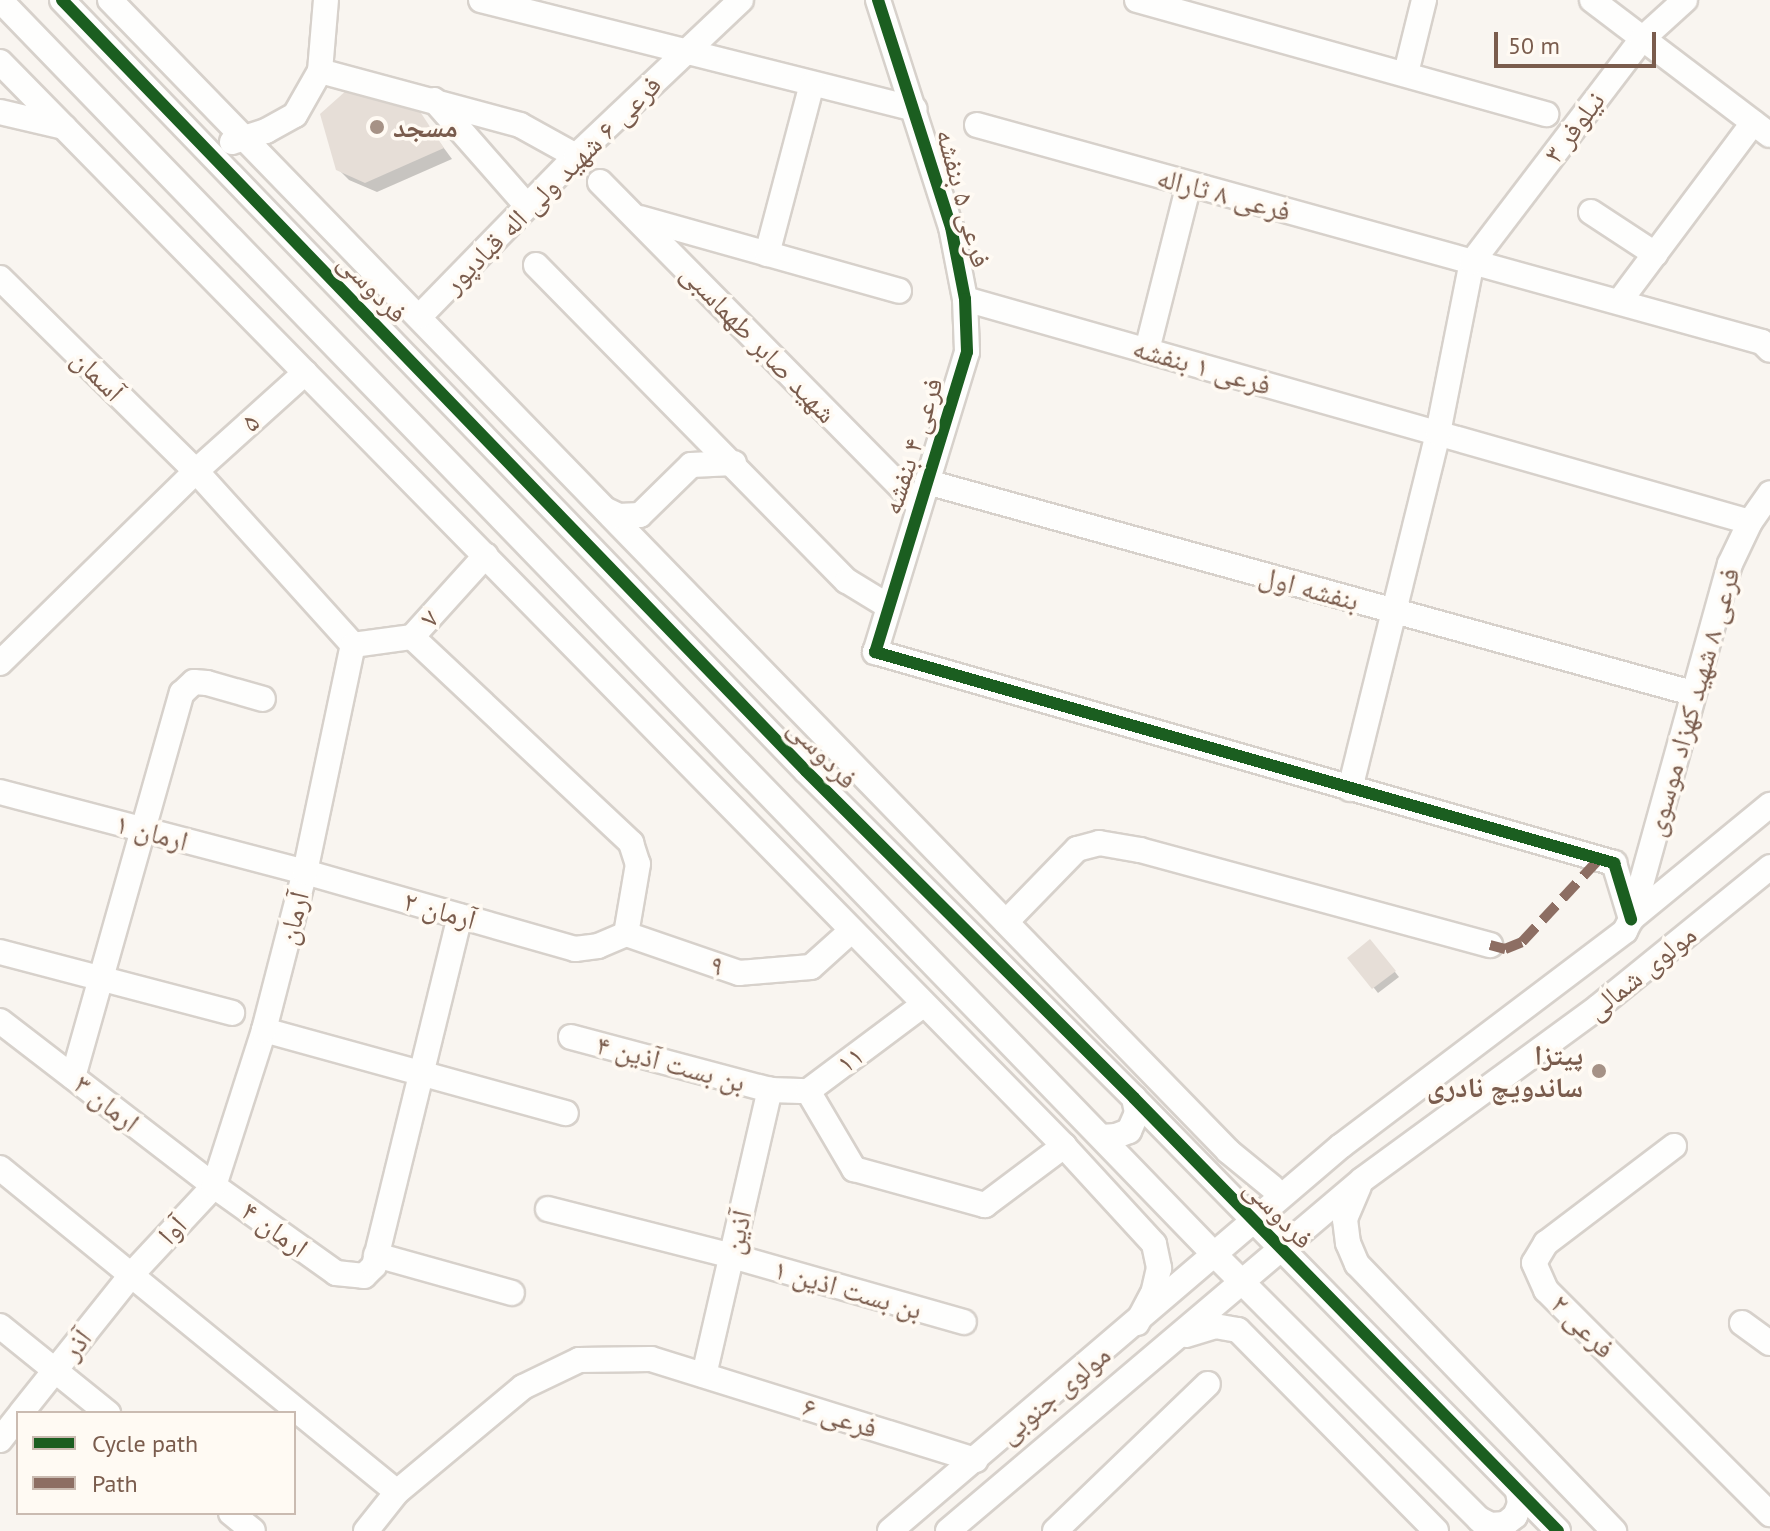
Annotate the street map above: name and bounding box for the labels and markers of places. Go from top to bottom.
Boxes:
place label: مسجد [393,110,458,144]
marker: مسجد [368,118,386,136]
place label: پیتزا ساندویچ نادری [1427,1038,1583,1104]
marker: پیتزا ساندویچ نادری [1590,1062,1608,1080]

